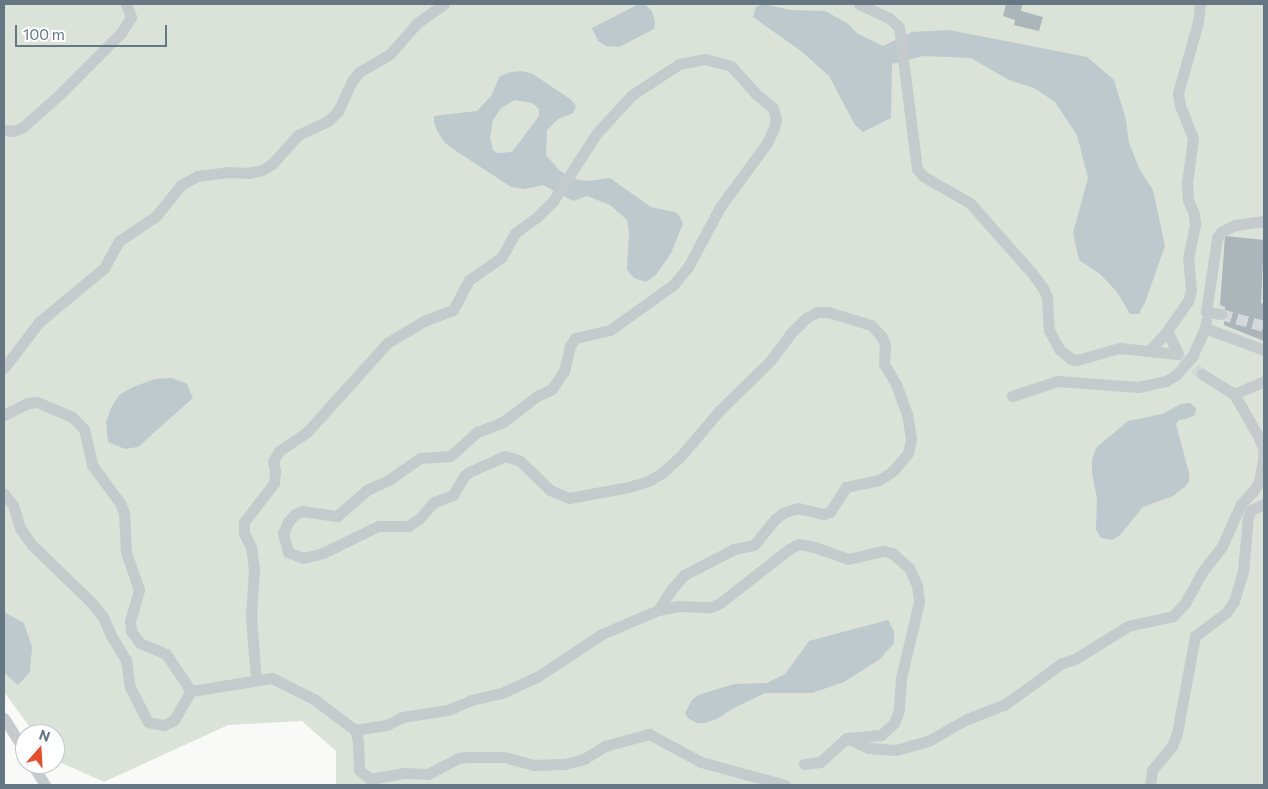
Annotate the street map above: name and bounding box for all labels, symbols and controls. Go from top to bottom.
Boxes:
scale bar [18,15,170,47]
text: 100 m [23,25,65,43]
north arrow [15,724,65,774]
text: N [37,726,52,745]

